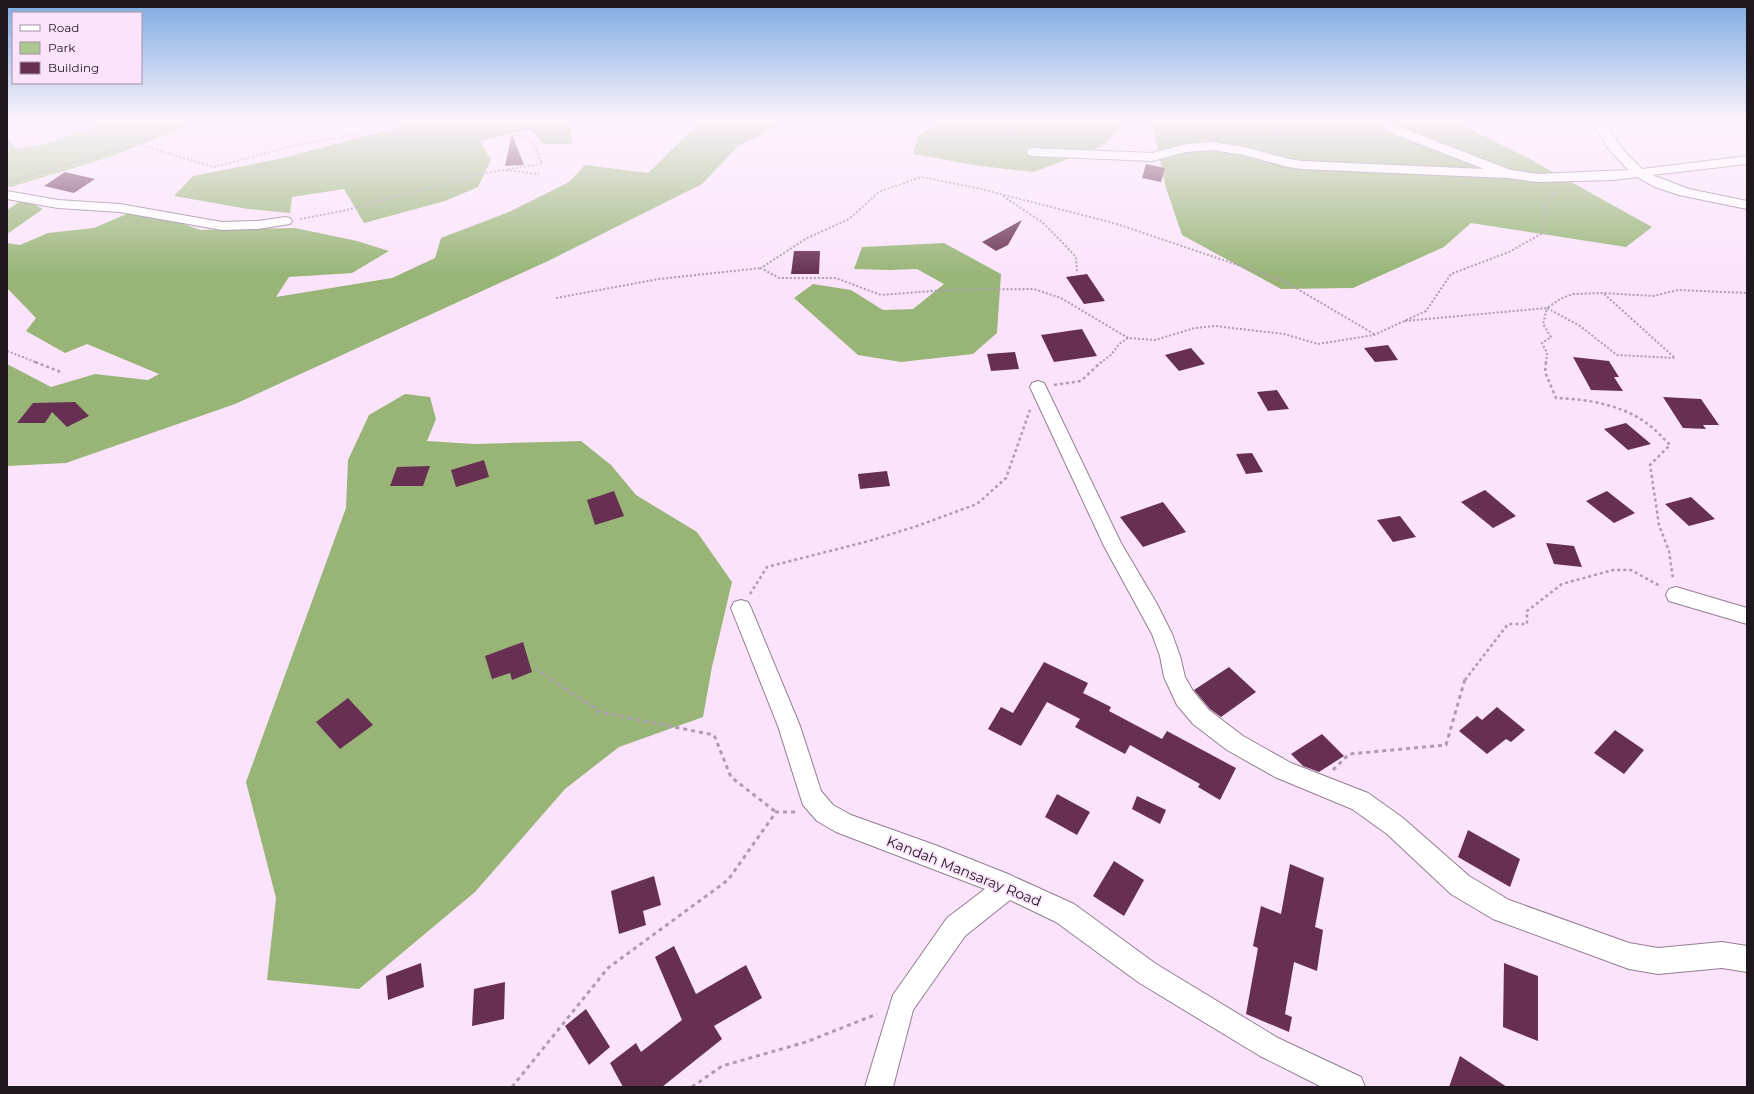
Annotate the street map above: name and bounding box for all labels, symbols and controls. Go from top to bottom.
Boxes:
legend [12,12,142,84]
text: Road [48,20,79,35]
text: Park [48,40,76,55]
text: Building [48,60,99,75]
street label: Kandah Mansaray Road [884,832,1044,910]

